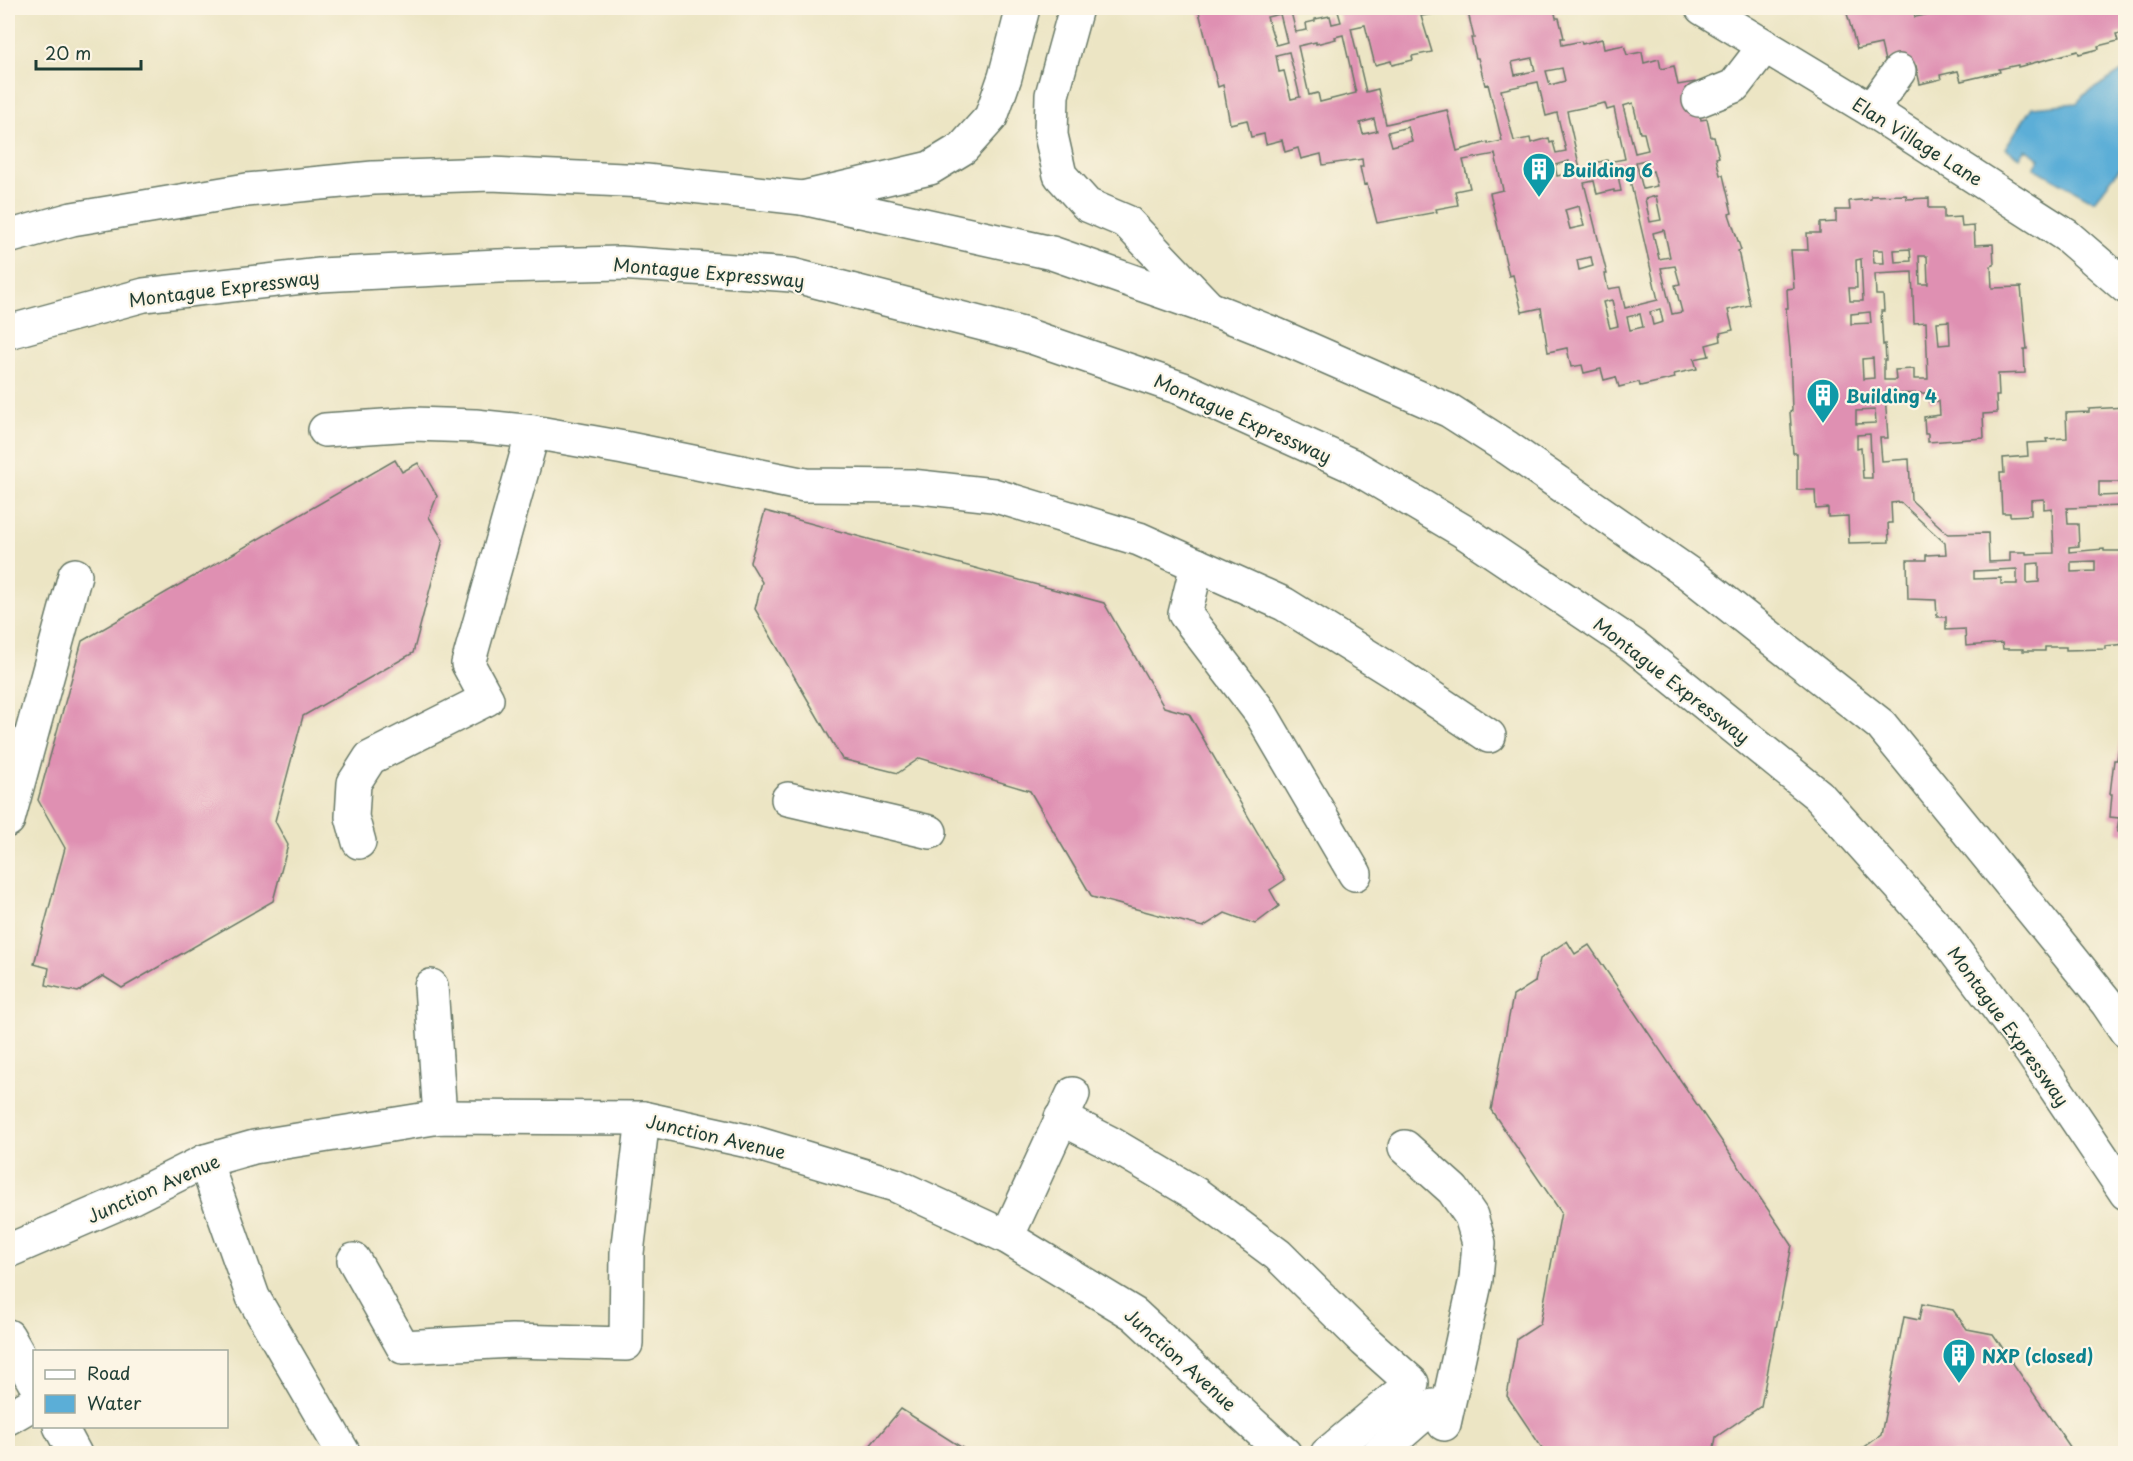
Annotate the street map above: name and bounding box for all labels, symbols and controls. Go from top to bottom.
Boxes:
scale bar [36,33,141,71]
text: 20 m [45,39,91,66]
street label: Elan Village Lane [1847,90,1989,192]
building icon: Building 6 [1521,151,1557,198]
place label: Building 6 [1562,156,1653,183]
street label: Montague Expressway [612,250,806,294]
street label: Montague Expressway [127,263,321,313]
street label: Montague Expressway [1150,367,1336,469]
building icon: Building 4 [1805,377,1841,424]
place label: Building 4 [1846,382,1937,409]
street label: Montague Expressway [1588,610,1756,750]
street label: Montague Expressway [1942,941,2076,1111]
street label: Junction Avenue [644,1107,789,1165]
street label: Junction Avenue [82,1147,224,1229]
street label: Junction Avenue [1119,1301,1243,1417]
building icon: NXP (closed) [1941,1337,1977,1384]
place label: NXP (closed) [1982,1342,2094,1369]
legend [33,1350,228,1428]
text: Road [87,1359,131,1386]
text: Water [87,1389,142,1416]

